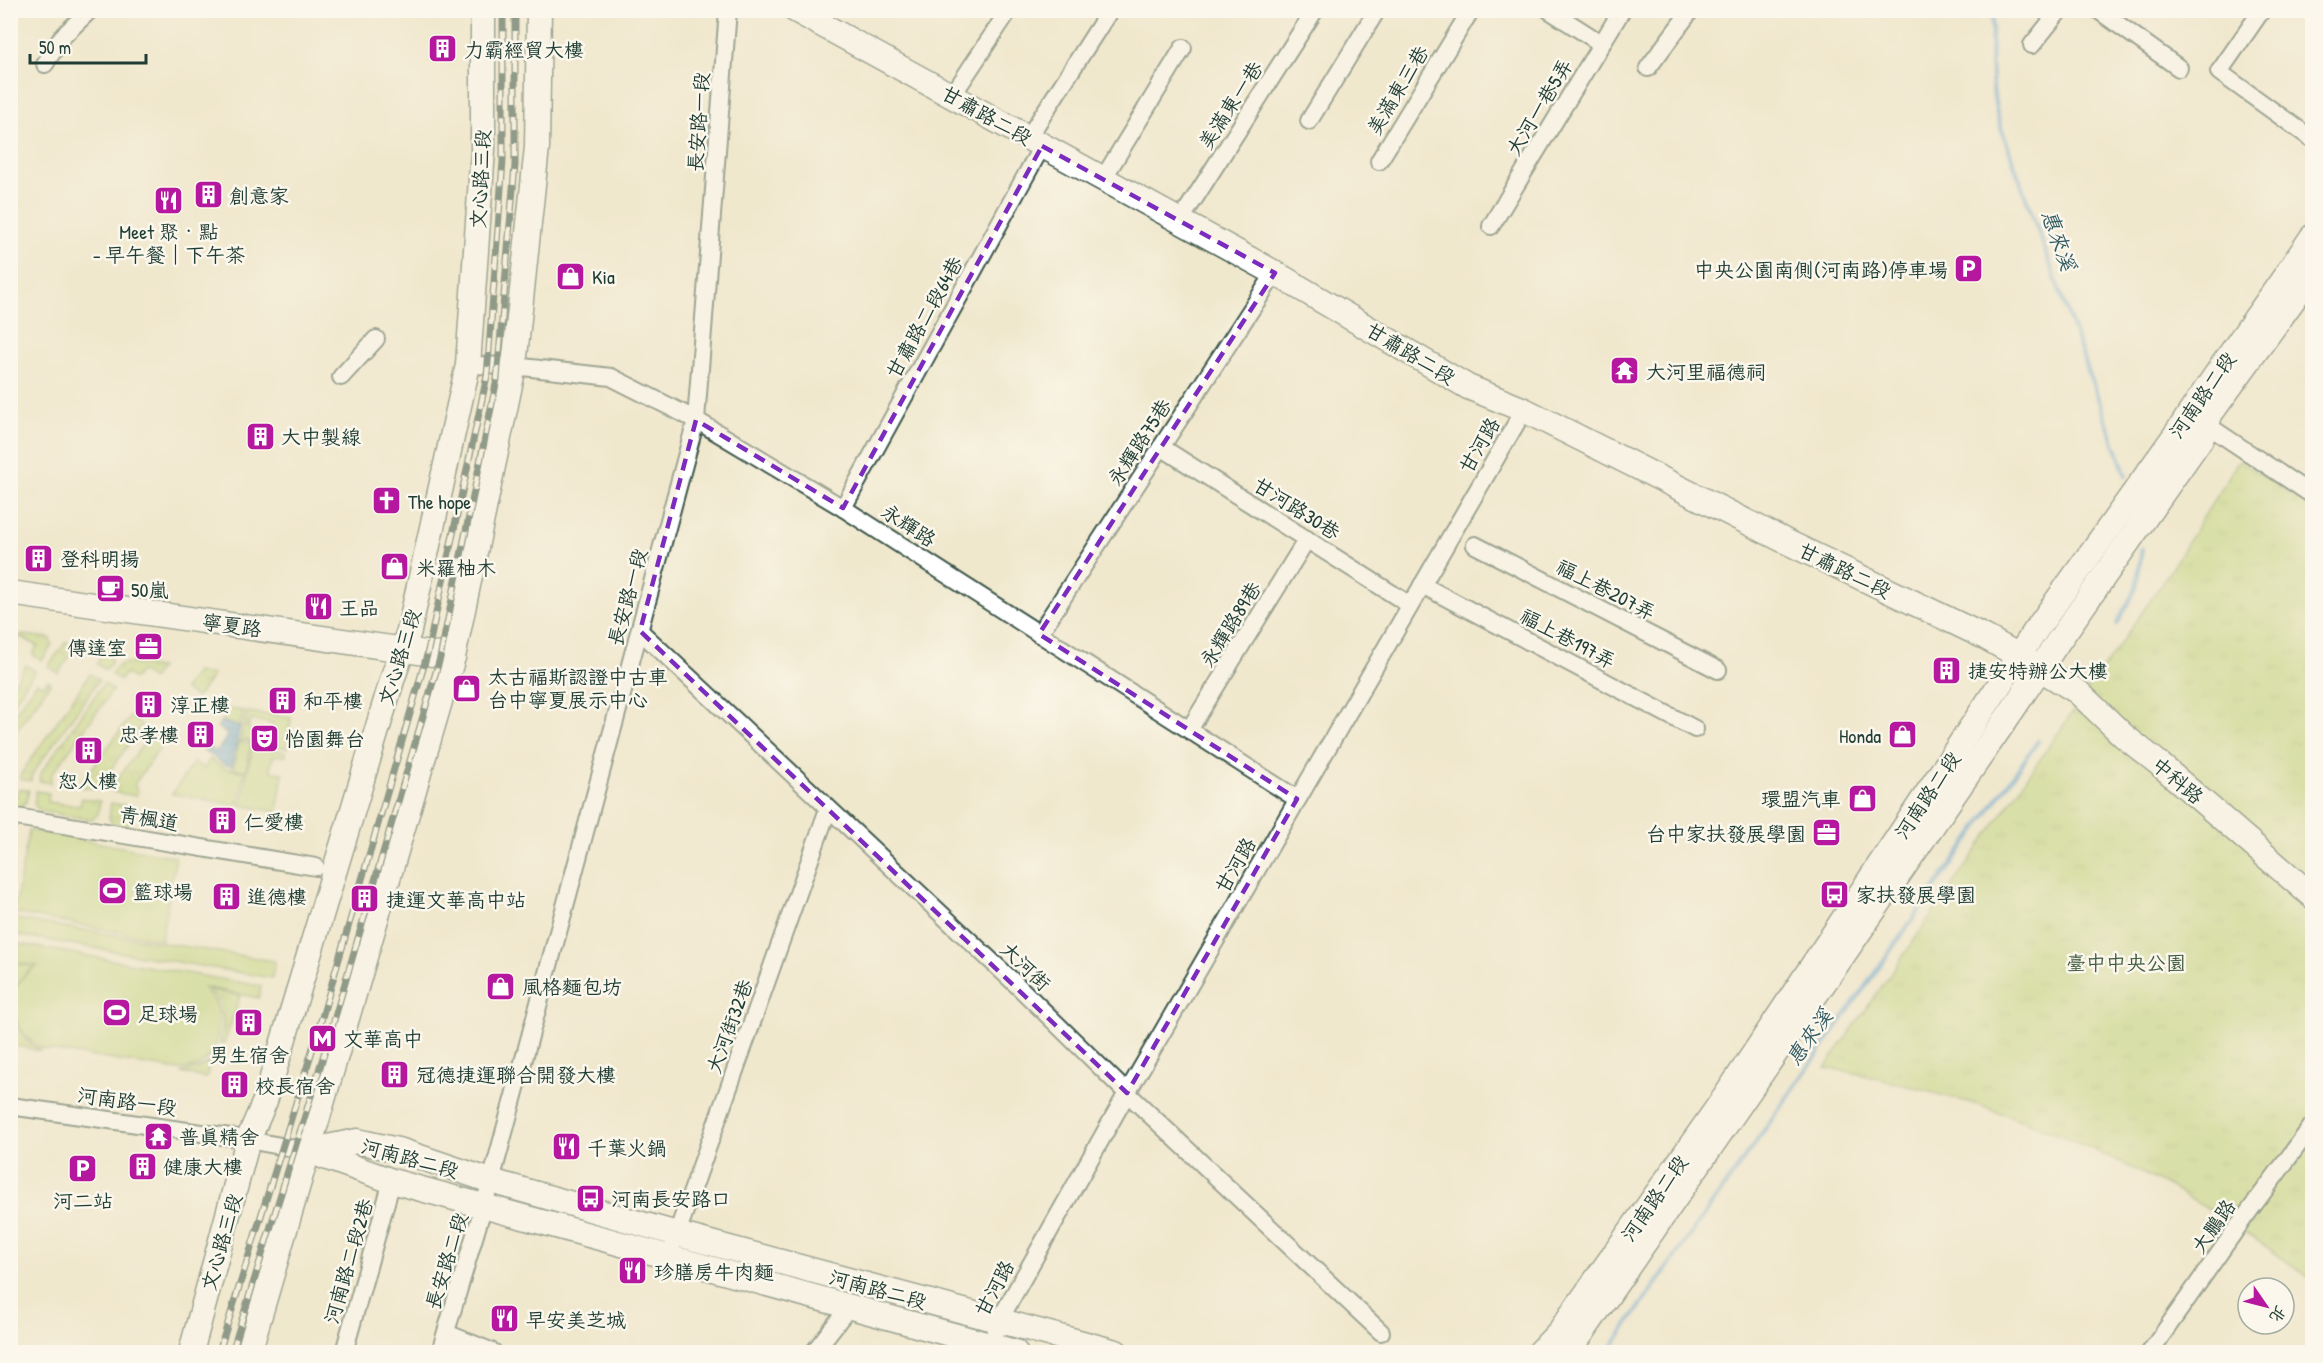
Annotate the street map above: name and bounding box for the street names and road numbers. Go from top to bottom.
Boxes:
street label: 美滿東三巷 [1360,39,1435,140]
street label: 大河一巷5弄 [1499,54,1579,160]
street label: 美滿東一巷 [1191,55,1269,154]
street label: 長安路一段 [681,71,715,173]
street label: 甘肅路二段 [937,79,1037,151]
street label: 文心路三段 [464,128,496,230]
street label: 甘肅路二段64巷 [879,250,969,383]
street label: 甘肅路二段 [1361,316,1461,390]
street label: 河南路二段 [2162,346,2242,444]
street label: 永輝路75巷 [1101,393,1178,491]
street label: 甘河路 [1452,411,1506,478]
street label: 甘河路30巷 [1248,471,1347,546]
street label: 永輝路 [876,497,942,553]
street label: 甘肅路二段 [1794,536,1896,604]
street label: 長安路一段 [601,545,653,649]
street label: 福上巷207弄 [1552,552,1660,626]
street label: 永輝路89巷 [1193,575,1267,672]
street label: 福上巷197弄 [1516,602,1620,674]
street label: 文心路三段 [371,605,427,709]
street label: 寧夏路 [200,607,265,643]
street label: 河南路二段 [1888,746,1966,844]
street label: 中科路 [2146,750,2210,810]
street label: 青楓道 [117,799,181,837]
street label: 甘河路 [1208,831,1262,898]
street label: 大河街 [995,935,1057,997]
street label: 大河街32巷 [699,974,759,1077]
street label: 河南路一段 [76,1081,178,1121]
street label: 河南路二段 [358,1132,462,1184]
street label: 河南路二段 [1614,1149,1694,1247]
street label: 文心路三段 [194,1190,248,1294]
street label: 大鵬路 [2185,1193,2242,1258]
street label: 河南路二段2巷 [317,1194,379,1327]
street label: 長安路二段 [418,1209,474,1313]
street label: 甘河路 [968,1254,1020,1321]
street label: 河南路二段 [826,1263,930,1315]

